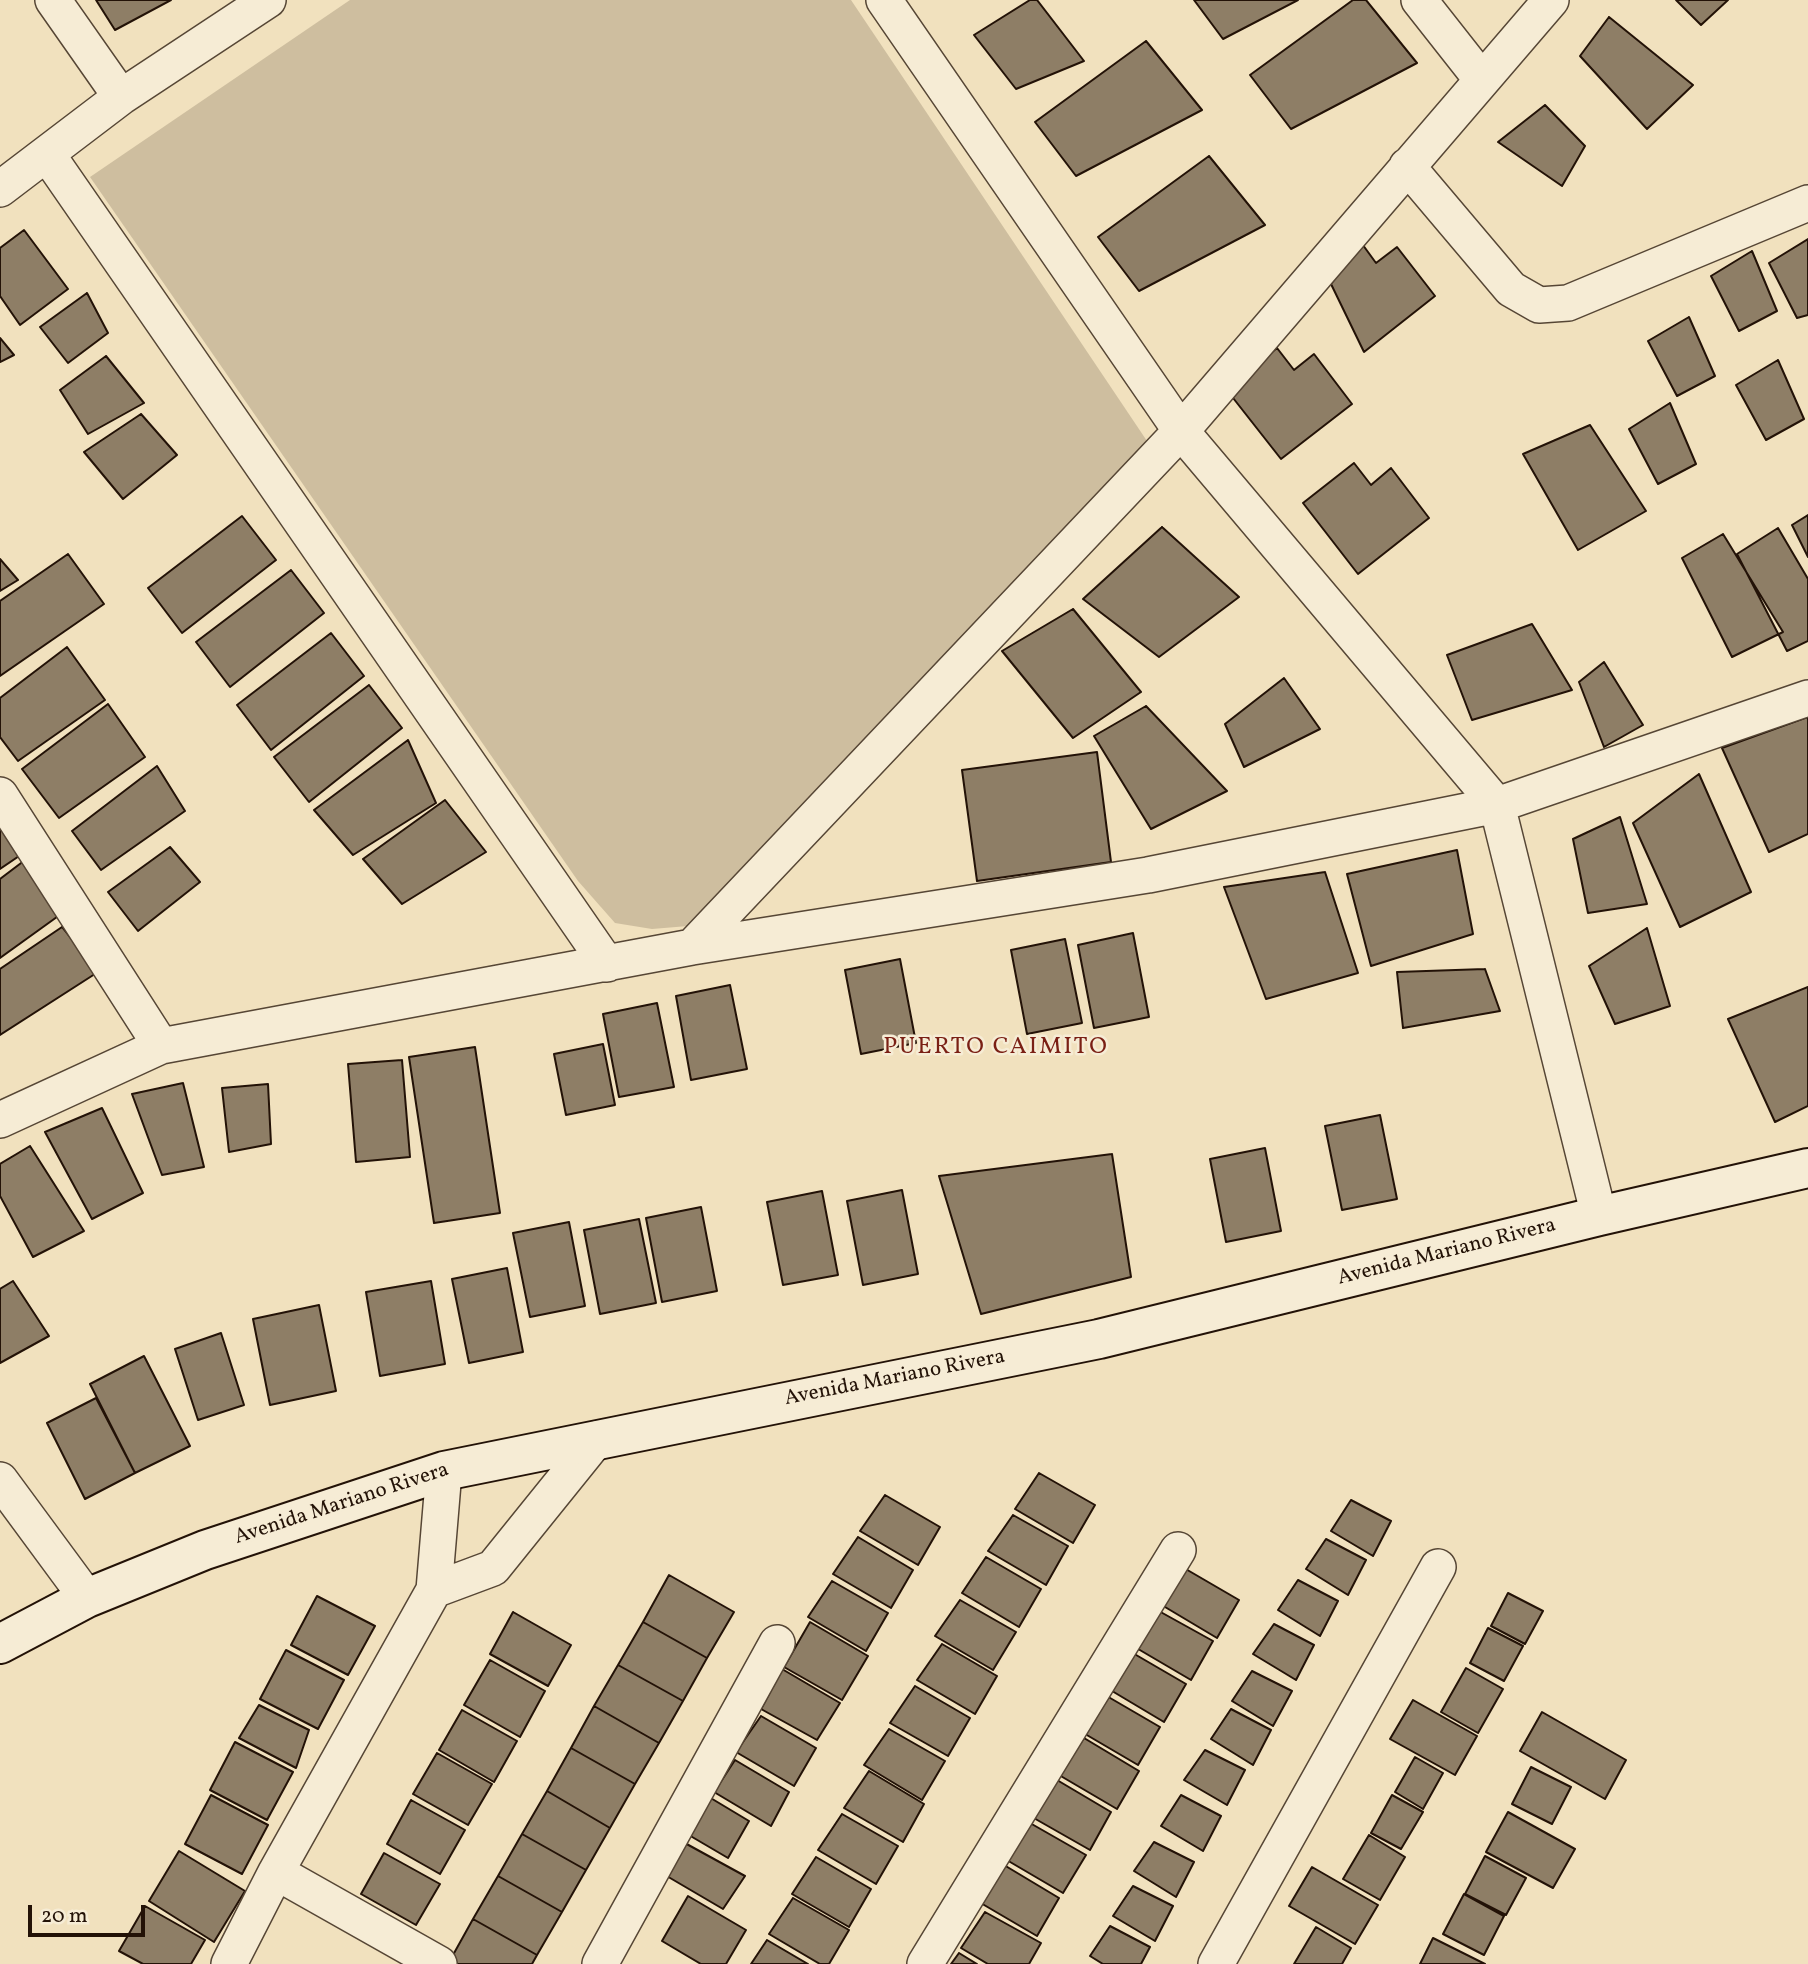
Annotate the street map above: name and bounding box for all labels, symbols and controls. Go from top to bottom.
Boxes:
district label: PUERTO CAIMITO [885,1035,1107,1063]
street label: Avenida Mariano Rivera [1335,1214,1559,1292]
street label: Avenida Mariano Rivera [783,1345,1007,1413]
street label: Avenida Mariano Rivera [232,1458,452,1552]
scale bar [32,1890,149,1934]
text: 20 m [41,1902,87,1931]

